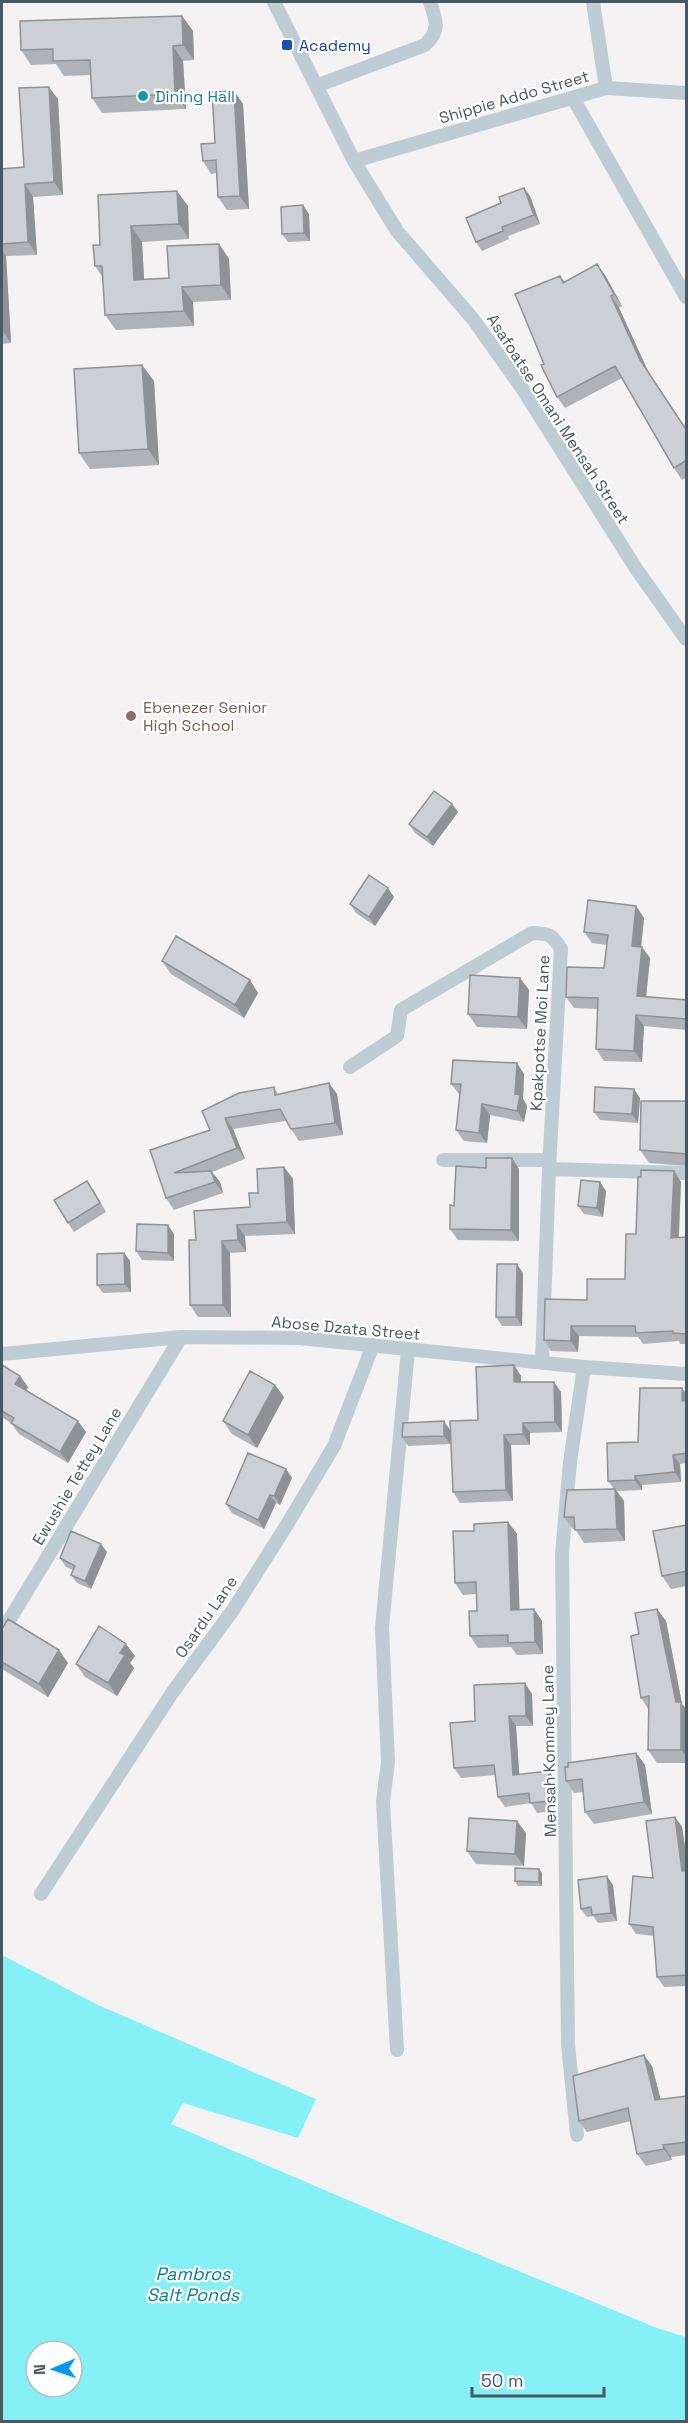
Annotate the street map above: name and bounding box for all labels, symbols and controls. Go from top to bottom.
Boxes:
place label: Academy [299,35,371,56]
marker: Academy [280,38,294,52]
street label: Shippie Addo Street [437,66,591,128]
place label: Dining Hall [155,86,235,107]
marker: Dining Hall [136,89,150,103]
street label: Asafoatse Omani Mensah Street [482,310,634,528]
place label: Ebenezer Senior High School [143,697,267,736]
marker: Ebenezer Senior High School [124,709,138,723]
street label: Kpakpotse Moi Lane [525,955,555,1111]
street label: Abose Dzata Street [271,1311,421,1345]
street label: Ewushie Tettey Lane [27,1403,127,1549]
street label: Osardu Lane [170,1572,242,1662]
street label: Mensah Kommey Lane [537,1665,561,1837]
water label: Pambros Salt Ponds [147,2262,240,2306]
north arrow [24,2339,84,2399]
scale bar [472,2360,604,2398]
text: N [29,2364,50,2375]
text: 50 m [481,2369,523,2392]

